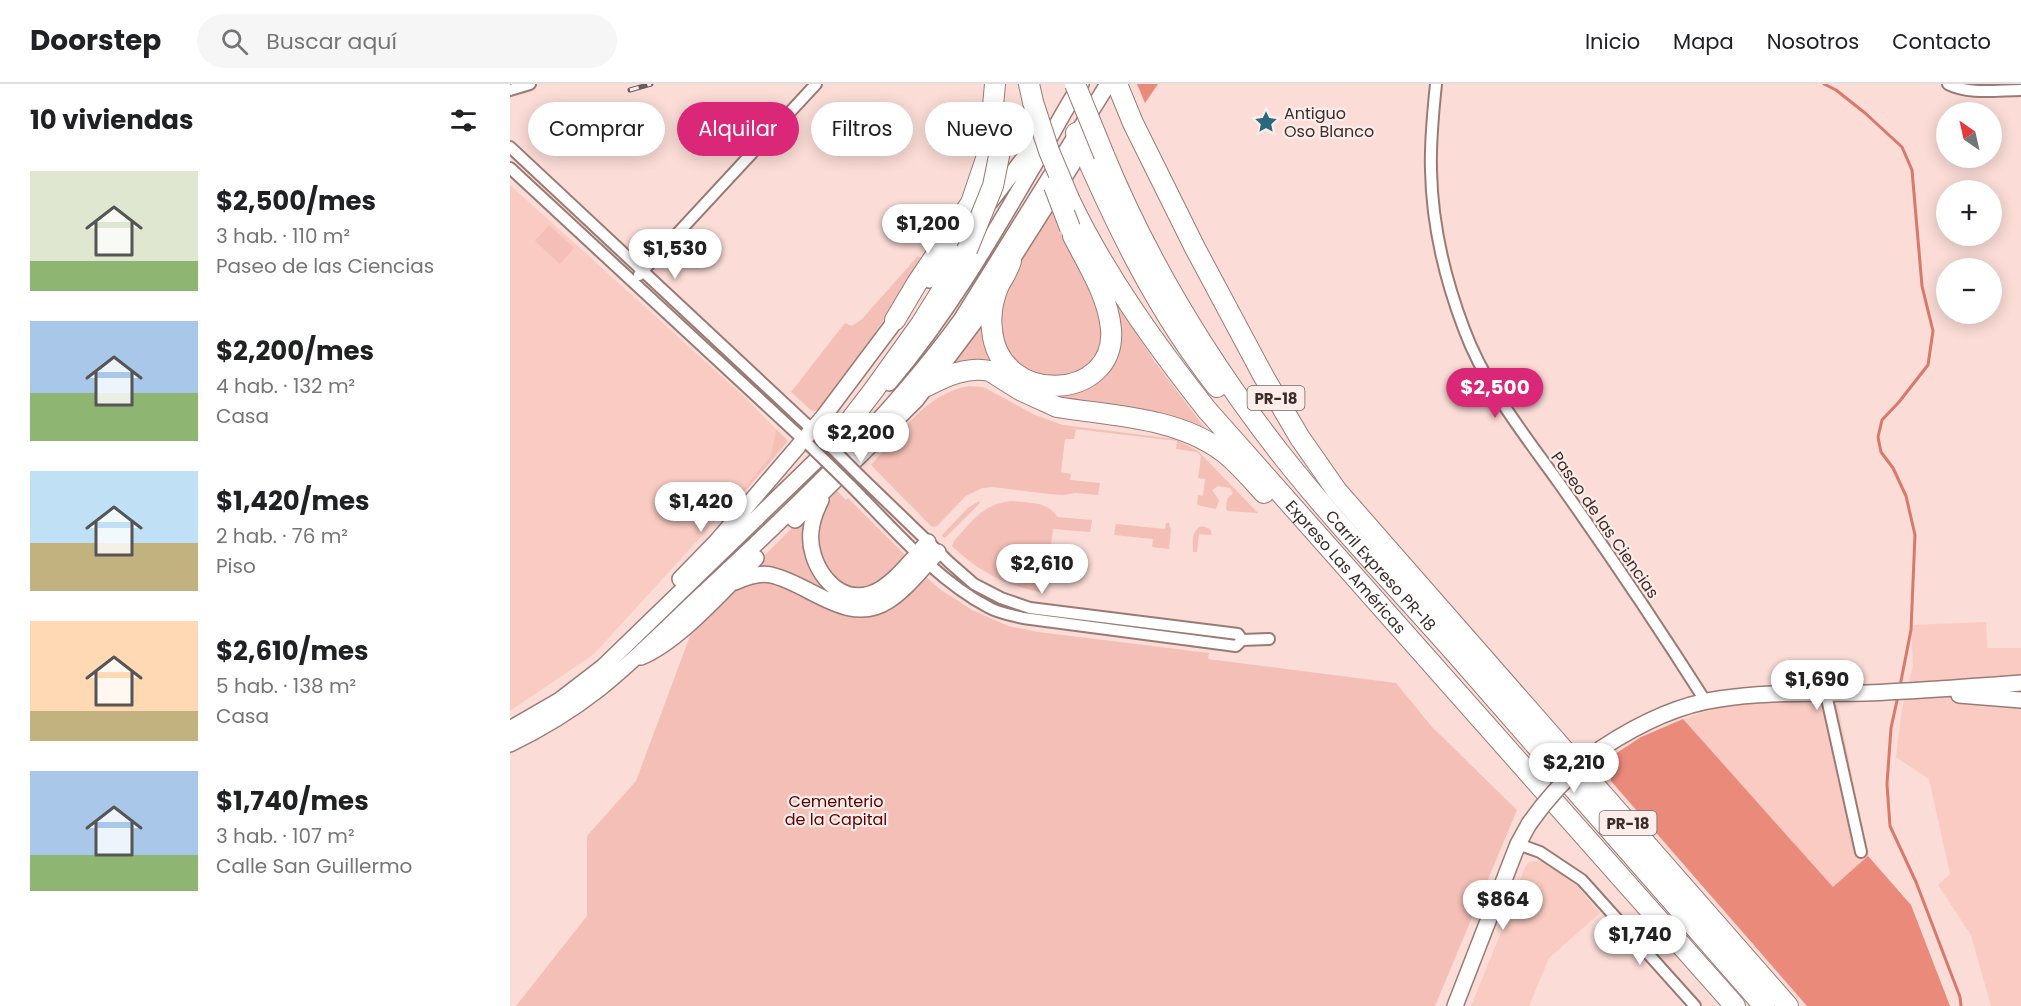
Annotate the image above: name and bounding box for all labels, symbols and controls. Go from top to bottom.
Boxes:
search box [197,14,617,68]
text: Doorstep [30,21,161,60]
icon: search [218,25,251,58]
text: Buscar aquí [266,26,397,57]
text: Inicio [1585,27,1640,56]
text: Mapa [1673,27,1734,56]
text: Nosotros [1767,27,1859,56]
text: Contacto [1892,27,1991,56]
text: 10 viviendas [30,102,194,138]
chip: Comprar [528,102,665,156]
chip: Alquilar [677,102,799,156]
chip: Filtros [811,102,913,156]
chip: Nuevo [925,102,1034,156]
place label: Antiguo Oso Blanco [1284,102,1374,143]
north arrow [1936,102,2002,168]
map controls [1936,102,2002,324]
icon: filters [447,104,480,137]
place icon: Antiguo Oso Blanco [1253,109,1279,135]
button: + [1936,180,2002,246]
text: $2,500/mes [216,183,376,219]
icon: home [78,195,150,267]
pin: $1,200 [879,204,977,255]
text: $1,200 [896,209,960,237]
text: 3 hab. · 110 m² [216,222,350,250]
pin: $1,530 [626,229,724,280]
text: $1,530 [643,234,707,262]
text: Paseo de las Ciencias [216,252,434,280]
button: − [1936,258,2002,324]
text: $2,200/mes [216,333,374,369]
icon: home [78,345,150,417]
pin: $2,500 [1446,368,1544,419]
text: 4 hab. · 132 m² [216,372,355,400]
text: $2,500 [1460,373,1530,401]
road number: PR-18 [1248,386,1305,410]
text: Casa [216,402,269,430]
pin: $2,200 [812,413,910,464]
text: $2,200 [827,418,895,446]
street label: Paseo de las Ciencias [1546,447,1664,603]
pin: $1,420 [652,482,750,533]
text: $1,420/mes [216,483,370,519]
text: $1,420 [669,487,733,515]
icon: home [78,495,150,567]
street label: Expreso Las Américas [1280,495,1412,639]
street label: Carril Expreso PR-18 [1320,505,1442,636]
text: 2 hab. · 76 m² [216,522,348,550]
pin: $2,610 [993,544,1091,595]
text: $2,610 [1010,549,1074,577]
text: Piso [216,552,256,580]
text: $2,610/mes [216,633,369,669]
icon: home [78,645,150,717]
pin: $1,690 [1768,660,1866,711]
text: $1,690 [1785,665,1849,693]
text: 5 hab. · 138 m² [216,672,356,700]
text: Casa [216,702,269,730]
pin: $2,210 [1525,743,1623,794]
text: $2,210 [1543,748,1605,776]
text: $1,740/mes [216,783,369,819]
park label: Cementerio de la Capital [785,790,887,831]
icon: home [78,795,150,867]
road number: PR-18 [1600,811,1656,835]
text: 3 hab. · 107 m² [216,822,355,850]
text: Calle San Guillermo [216,852,412,880]
pin: $864 [1467,880,1539,931]
text: $864 [1477,885,1529,913]
pin: $1,740 [1591,915,1689,966]
text: $1,740 [1608,920,1672,948]

